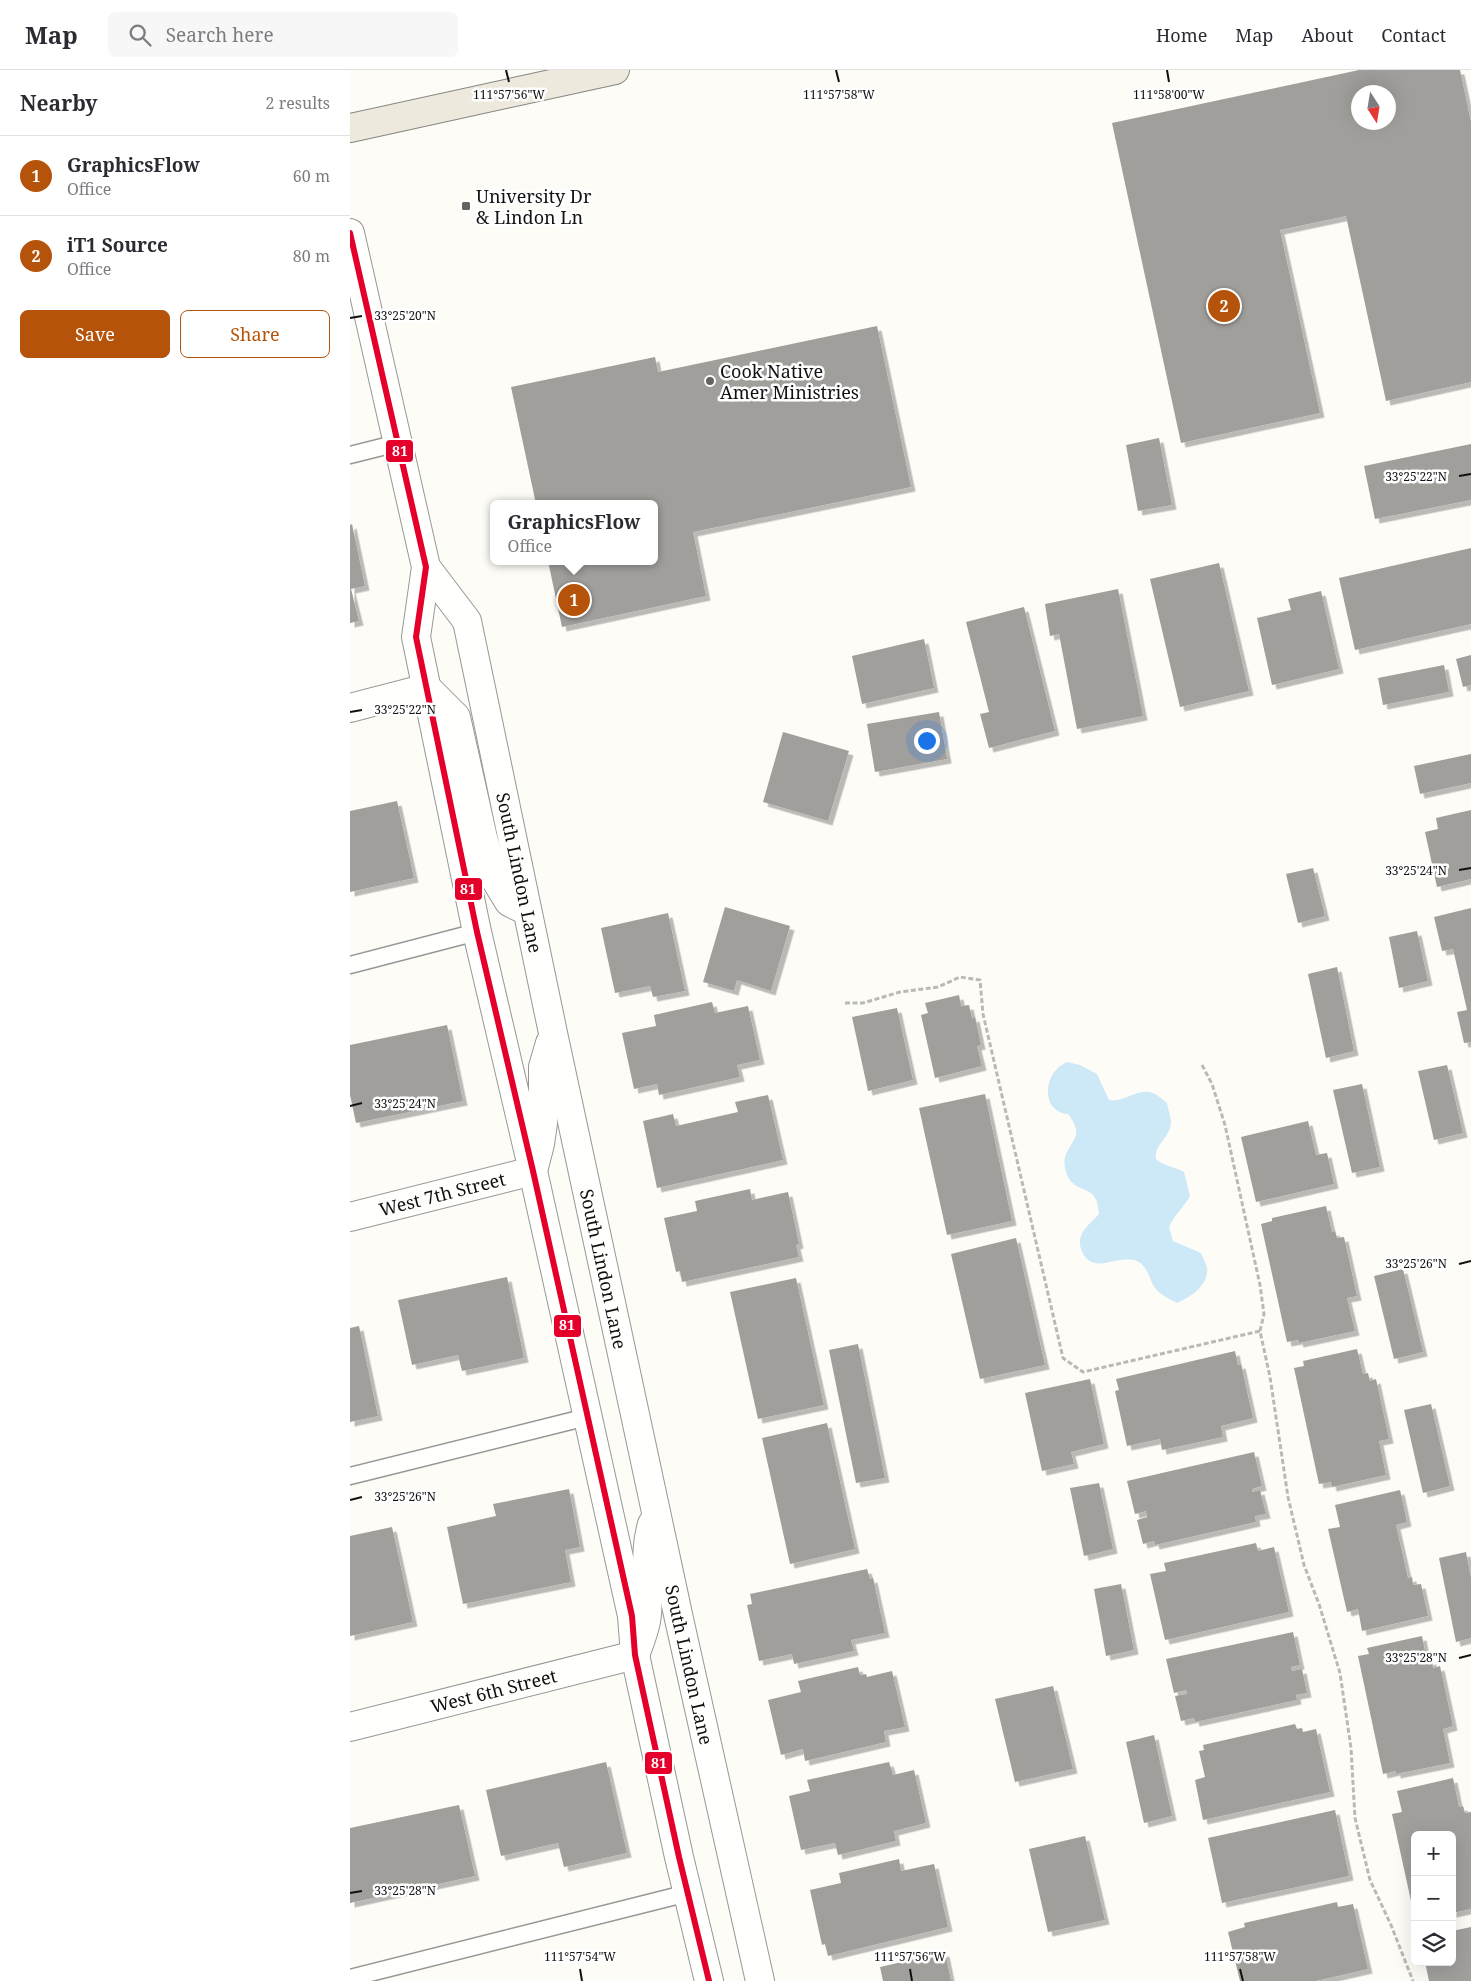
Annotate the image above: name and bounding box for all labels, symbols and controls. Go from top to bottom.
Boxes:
search box [108,12,458,57]
text: Map [25,18,78,51]
icon: search [126,21,154,49]
text: Search here [166,22,274,48]
text: Home [1156,23,1207,47]
text: Map [1235,23,1273,47]
text: About [1301,23,1353,47]
text: Contact [1381,23,1446,47]
north arrow [1351,85,1396,130]
text: 111°57'56"W [473,86,545,103]
text: 111°57'58"W [803,86,875,103]
text: 111°58'00"W [1133,86,1205,103]
text: Nearby [20,89,98,117]
text: 2 results [266,92,330,114]
text: GraphicsFlow [67,152,200,178]
text: 1 [31,165,41,187]
text: 60 m [293,165,330,187]
text: Office [67,178,111,200]
place label: University Dr & Lindon Ln [476,184,592,229]
marker: University Dr & Lindon Ln [460,200,472,212]
text: iT1 Source [67,232,168,258]
text: 2 [31,245,41,267]
text: 80 m [293,245,330,267]
text: Office [67,258,111,280]
pin: 2 [1208,287,1240,325]
text: 33°25'20"N [374,307,436,324]
button: Save [20,310,170,358]
button: Share [180,310,330,358]
place label: Cook Native Amer Ministries [720,359,859,404]
marker: Cook Native Amer Ministries [704,375,716,387]
line badge: 81 [385,439,414,463]
text: 81 [392,441,408,460]
text: 33°25'22"N [1385,468,1447,485]
popup [490,500,658,565]
text: GraphicsFlow [508,509,640,535]
text: Office [508,535,552,557]
pin: 1 [558,581,590,619]
text: 33°25'22"N [374,701,436,718]
your location [914,728,940,754]
street label: South Lindon Lane [491,790,548,955]
text: 33°25'24"N [1385,862,1447,879]
line badge: 81 [454,877,483,901]
text: 81 [460,879,476,898]
text: 33°25'24"N [374,1095,436,1112]
street label: West 7th Street [376,1166,508,1221]
street label: South Lindon Lane [575,1187,633,1351]
text: 33°25'26"N [1385,1255,1447,1272]
line badge: 81 [553,1314,582,1338]
text: 81 [559,1315,575,1334]
text: 33°25'26"N [374,1488,436,1505]
street label: South Lindon Lane [660,1583,719,1747]
text: 33°25'28"N [1385,1649,1447,1666]
street label: West 6th Street [428,1663,559,1718]
line badge: 81 [644,1751,673,1775]
text: 81 [651,1753,667,1772]
map controls [1411,1831,1456,1966]
button: + [1411,1831,1456,1876]
button: − [1411,1876,1456,1921]
text: 33°25'28"N [374,1882,436,1899]
button: layers [1411,1921,1456,1966]
text: 111°57'54"W [544,1948,616,1965]
text: 111°57'56"W [874,1948,946,1965]
text: 111°57'58"W [1204,1948,1276,1965]

